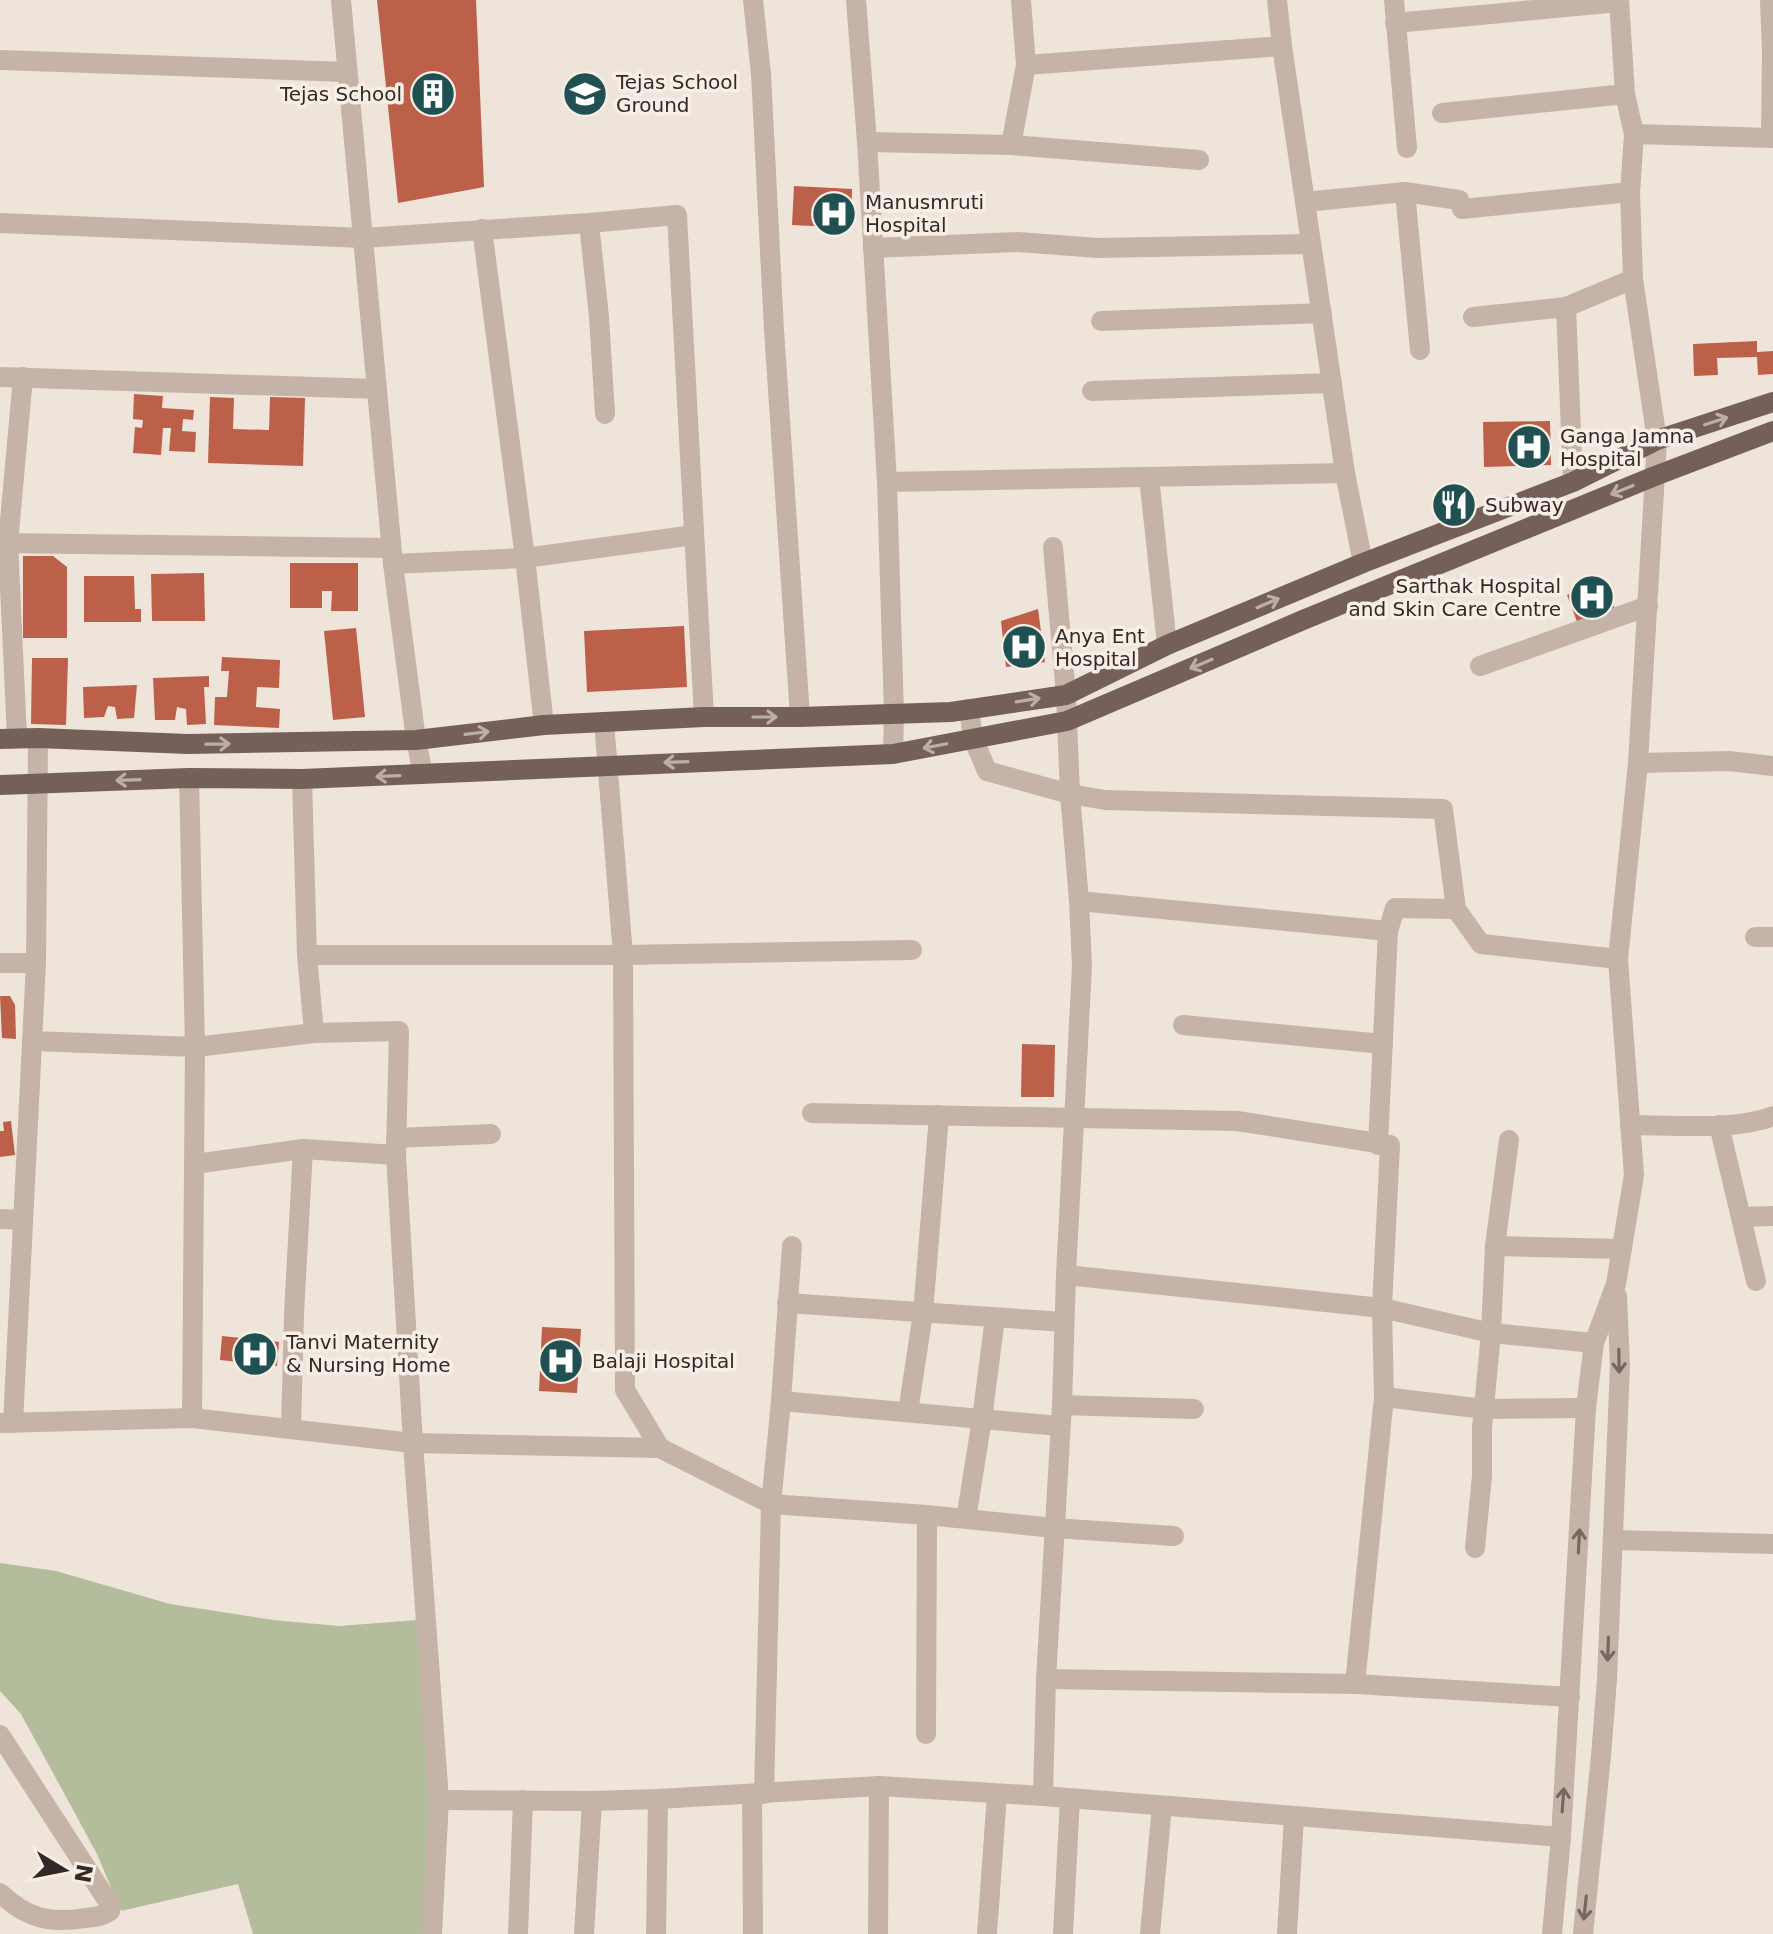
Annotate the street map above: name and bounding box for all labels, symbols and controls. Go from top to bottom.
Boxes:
building icon: Tejas School [409,70,457,118]
school or university icon: Tejas School Ground [561,70,609,118]
place label: Tejas School Ground [615,70,738,117]
place label: Tejas School [279,82,402,106]
hospital icon: Manusmruti Hospital [810,190,858,238]
place label: Manusmruti Hospital [865,190,984,237]
one-way arrow [1703,412,1728,427]
hospital icon: Ganga Jamna Hospital [1505,423,1553,471]
place label: Ganga Jamna Hospital [1560,424,1694,471]
restaurant icon: Subway [1430,481,1478,529]
one-way arrow [1610,483,1635,498]
place label: Subway [1485,493,1564,517]
hospital icon: Sarthak Hospital and Skin Care Centre [1568,573,1616,621]
place label: Sarthak Hospital and Skin Care Centre [1349,574,1561,621]
one-way arrow [1255,594,1280,609]
hospital icon: Anya Ent Hospital [1000,623,1048,671]
place label: Anya Ent Hospital [1055,624,1145,671]
one-way arrow [1189,657,1214,672]
one-way arrow [1015,692,1040,707]
one-way arrow [751,709,778,725]
one-way arrow [463,725,490,740]
one-way arrow [204,736,231,752]
one-way arrow [923,739,948,754]
one-way arrow [663,755,690,770]
one-way arrow [375,768,402,783]
one-way arrow [115,773,142,788]
hospital icon: Tanvi Maternity & Nursing Home [231,1330,279,1378]
place label: Tanvi Maternity & Nursing Home [285,1330,451,1377]
hospital icon: Balaji Hospital [537,1337,585,1385]
one-way arrow [1612,1347,1627,1374]
place label: Balaji Hospital [592,1349,735,1373]
one-way arrow [1571,1528,1586,1555]
one-way arrow [1601,1635,1616,1662]
one-way arrow [1556,1787,1571,1814]
north arrow [24,1830,104,1910]
text: N [69,1862,97,1885]
one-way arrow [1578,1894,1593,1921]

